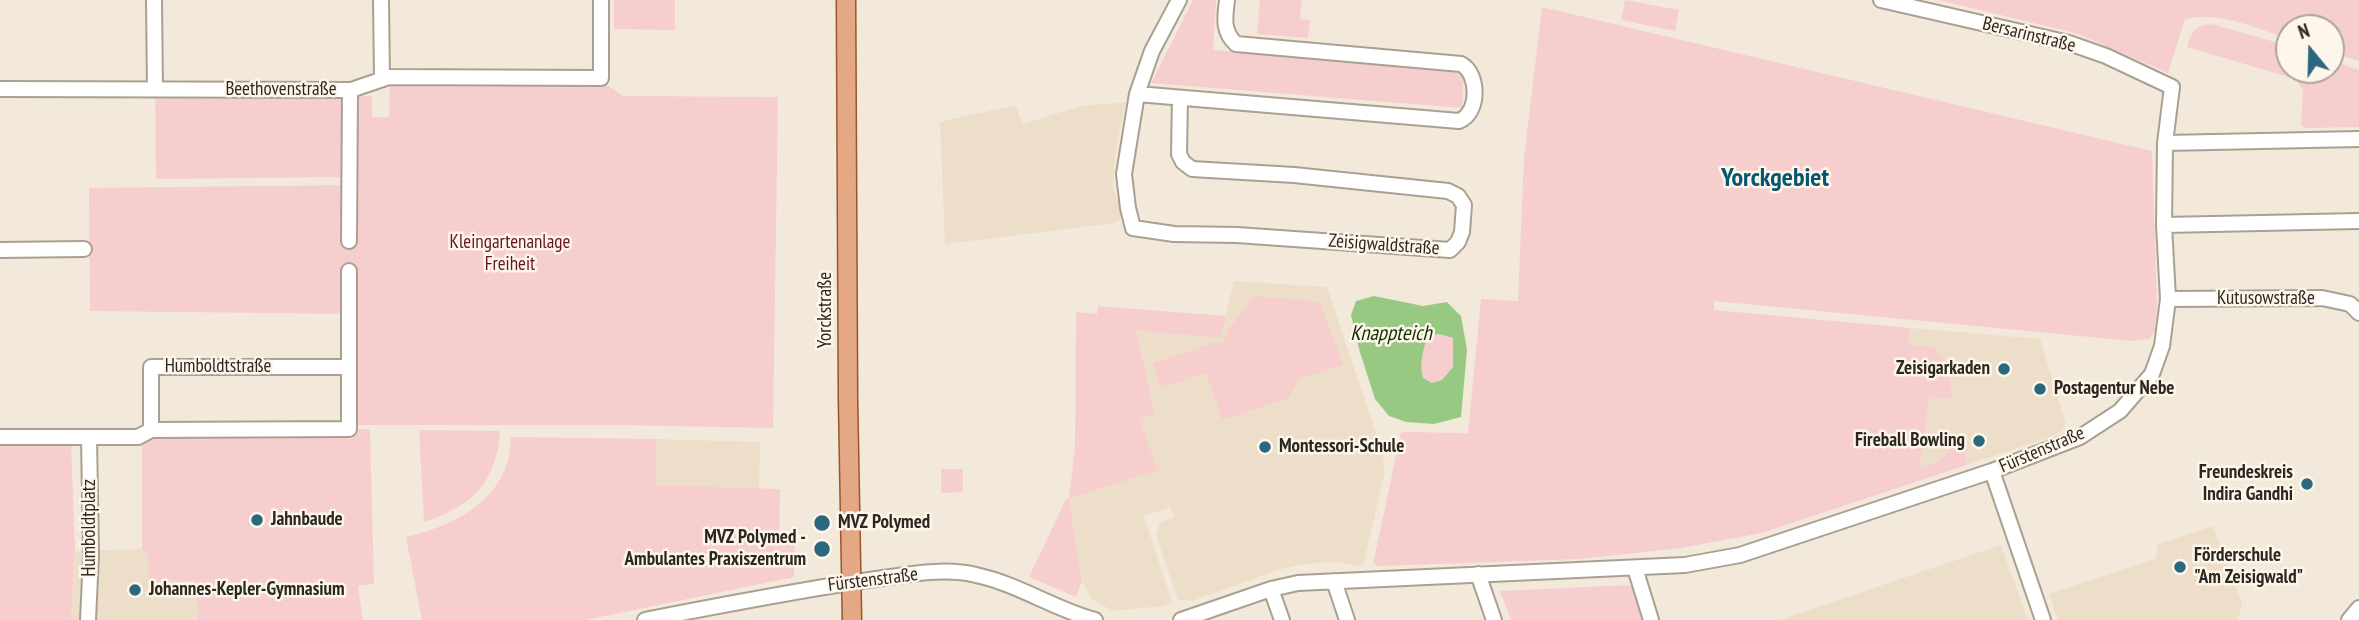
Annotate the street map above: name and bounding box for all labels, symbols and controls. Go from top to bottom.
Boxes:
street label: Bersarinstraße [1980,12,2078,58]
north arrow [2275,14,2345,84]
text: N [2295,18,2313,44]
street label: Beethovenstraße [225,79,337,101]
district label: Yorckgebiet [1721,163,1829,195]
street label: Zeisigwaldstraße [1328,230,1440,260]
park label: Kleingartenanlage Freiheit [450,232,570,276]
street label: Yorckstraße [815,272,837,348]
street label: Kutusowstraße [2217,288,2315,310]
water label: Knappteich [1350,321,1432,347]
street label: Humboldtstraße [165,356,271,378]
place label: Zeisigarkaden [1896,358,1990,380]
marker: Zeisigarkaden [1996,361,2012,377]
place label: Postagentur Nebe [2054,378,2174,400]
marker: Postagentur Nebe [2032,381,2048,397]
street label: Fürstenstraße [1996,422,2088,478]
place label: Fireball Bowling [1855,430,1965,452]
marker: Fireball Bowling [1971,433,1987,449]
place label: Montessori-Schule [1279,436,1404,458]
marker: Montessori-Schule [1257,439,1273,455]
place label: Freundeskreis Indira Gandhi [2199,462,2293,506]
marker: Freundeskreis Indira Gandhi [2299,476,2315,492]
street label: Humboldtplatz [79,479,101,577]
place label: Jahnbaude [271,509,343,531]
marker: Jahnbaude [249,512,265,528]
place label: MVZ Polymed [838,512,930,534]
marker: MVZ Polymed [812,513,832,533]
place label: MVZ Polymed - Ambulantes Praxiszentrum [625,527,806,571]
marker: MVZ Polymed - Ambulantes Praxiszentrum [812,539,832,559]
place label: Förderschule "Am Zeisigwald" [2194,545,2303,589]
marker: Förderschule "Am Zeisigwald" [2172,559,2188,575]
street label: Fürstenstraße [827,563,919,597]
place label: Johannes-Kepler-Gymnasium [149,579,345,601]
marker: Johannes-Kepler-Gymnasium [127,582,143,598]

